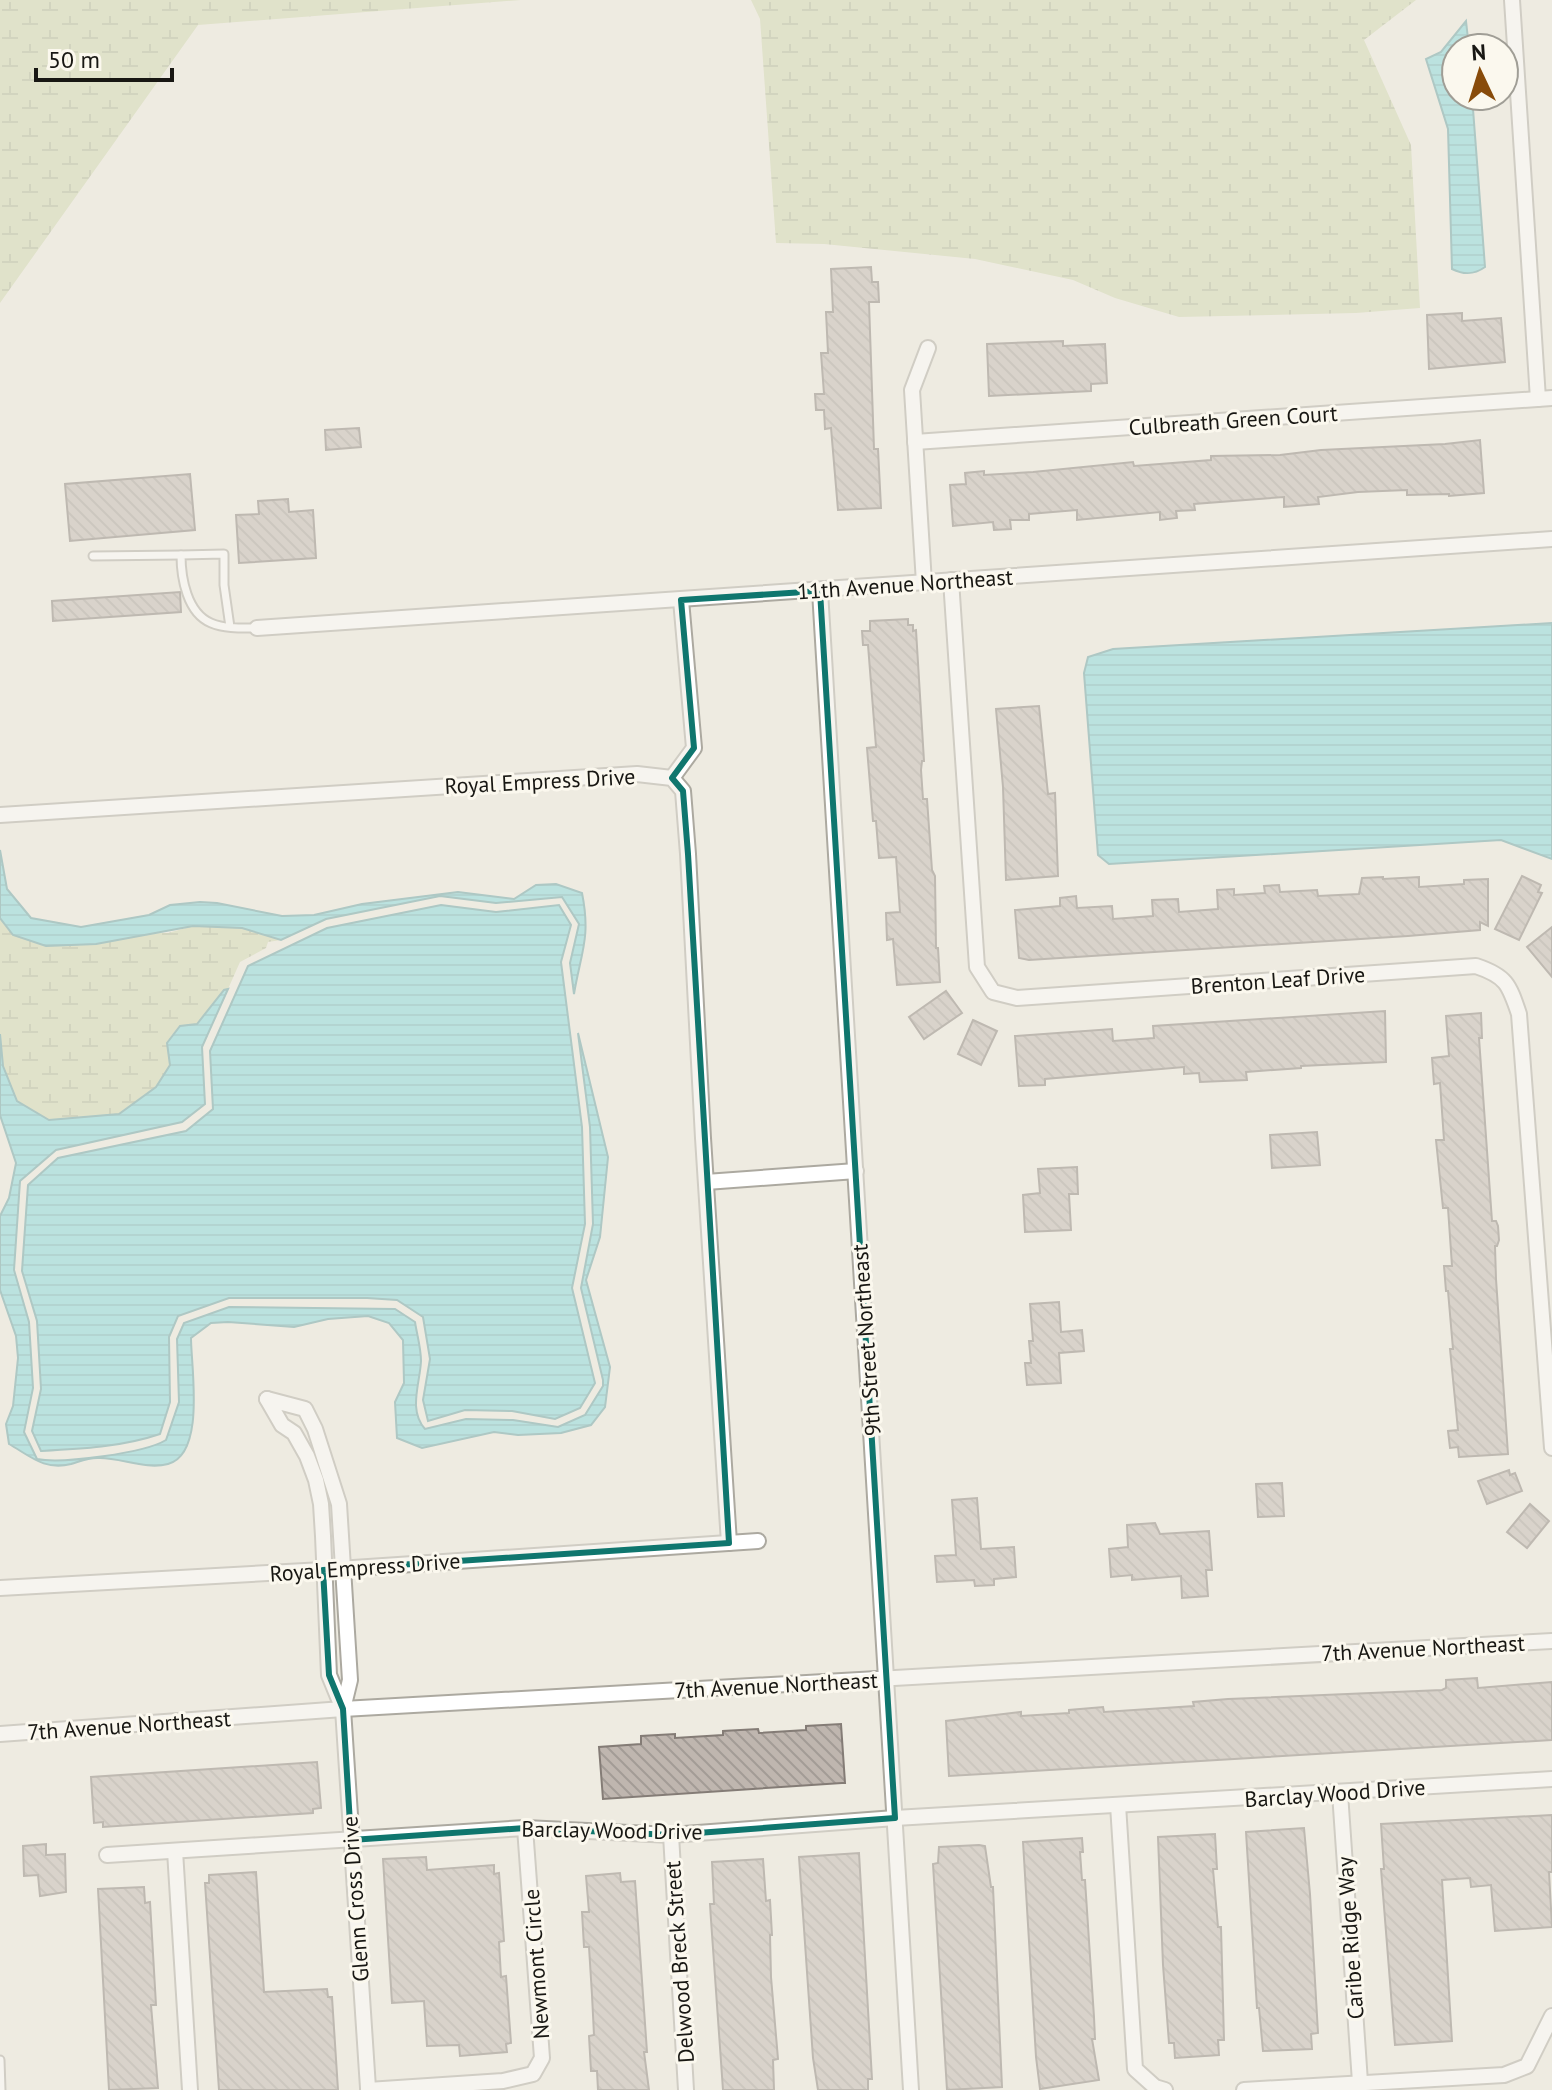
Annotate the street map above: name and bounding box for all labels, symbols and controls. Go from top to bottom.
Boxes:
scale bar [36,32,172,82]
north arrow [1440,32,1520,112]
text: N [1470,38,1487,67]
text: 50 m [48,44,100,75]
street label: Culbreath Green Court [1128,399,1339,441]
street label: 11th Avenue Northeast [796,562,1014,606]
street label: Royal Empress Drive [444,762,636,800]
street label: Brenton Leaf Drive [1190,960,1366,1000]
street label: 9th Street Northeast [845,1242,887,1437]
street label: Royal Empress Drive [269,1546,461,1588]
street label: 7th Avenue Northeast [1321,1629,1526,1667]
street label: 7th Avenue Northeast [674,1666,879,1704]
street label: 7th Avenue Northeast [26,1704,232,1746]
street label: Barclay Wood Drive [1244,1773,1426,1813]
street label: Barclay Wood Drive [521,1814,703,1846]
street label: Glenn Cross Drive [335,1815,375,1983]
street label: Caribe Ridge Way [1330,1855,1370,2020]
street label: Delwood Breck Street [658,1860,700,2064]
street label: Newmont Circle [517,1888,555,2040]

